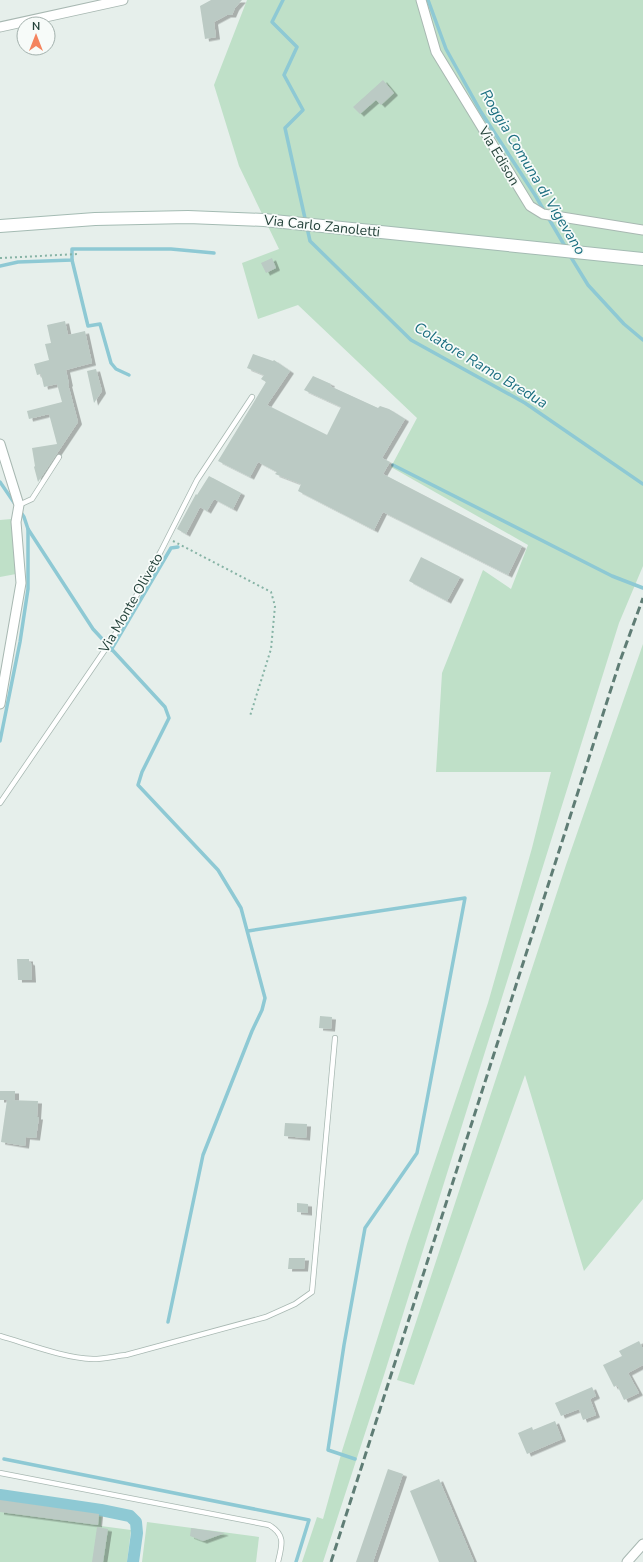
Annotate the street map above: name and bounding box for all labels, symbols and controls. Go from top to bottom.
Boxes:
north arrow [16,16,56,56]
text: N [32,19,40,34]
water label: Roggia Comuna di Vigevano [476,86,590,258]
street label: Via Edison [473,122,524,189]
street label: Via Carlo Zanoletti [262,210,381,242]
water label: Colatore Ramo Bredua [411,317,552,413]
street label: Via Monte Oliveto [94,549,168,657]

